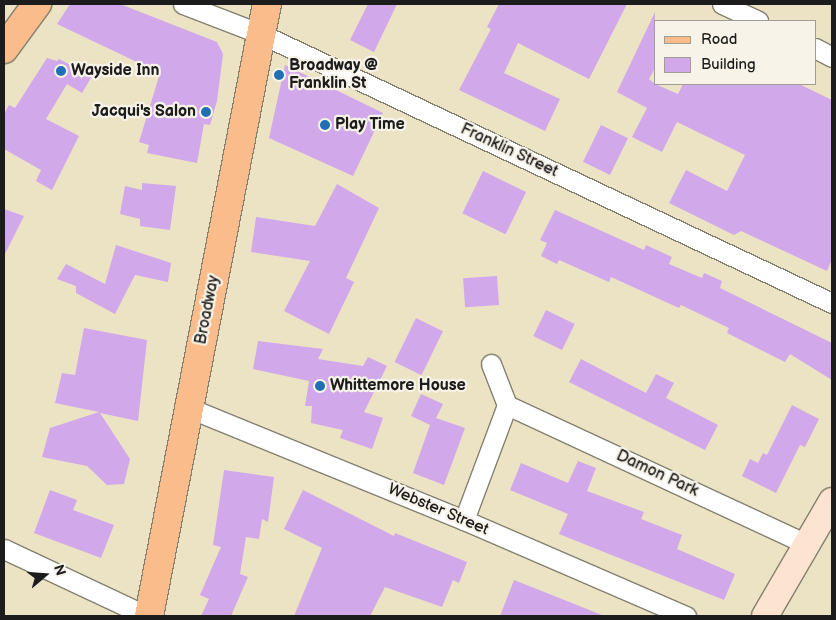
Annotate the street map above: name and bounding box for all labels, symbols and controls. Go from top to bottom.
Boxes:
legend [654,20,816,85]
text: Road [701,30,737,49]
text: Building [701,55,756,74]
place label: Broadway @ Franklin St [289,56,379,94]
place label: Wayside Inn [71,61,159,81]
marker: Wayside Inn [55,65,67,77]
marker: Broadway @ Franklin St [273,69,285,81]
place label: Jacqui's Salon [92,102,196,122]
marker: Jacqui's Salon [200,106,212,118]
place label: Play Time [335,115,405,135]
marker: Play Time [319,119,331,131]
street label: Franklin Street [457,120,561,182]
street label: Broadway [192,274,224,346]
place label: Whittemore House [330,376,466,396]
marker: Whittemore House [314,380,326,392]
street label: Damon Park [613,447,701,501]
street label: Webster Street [385,480,491,540]
north arrow [20,550,70,600]
text: N [50,563,69,578]

